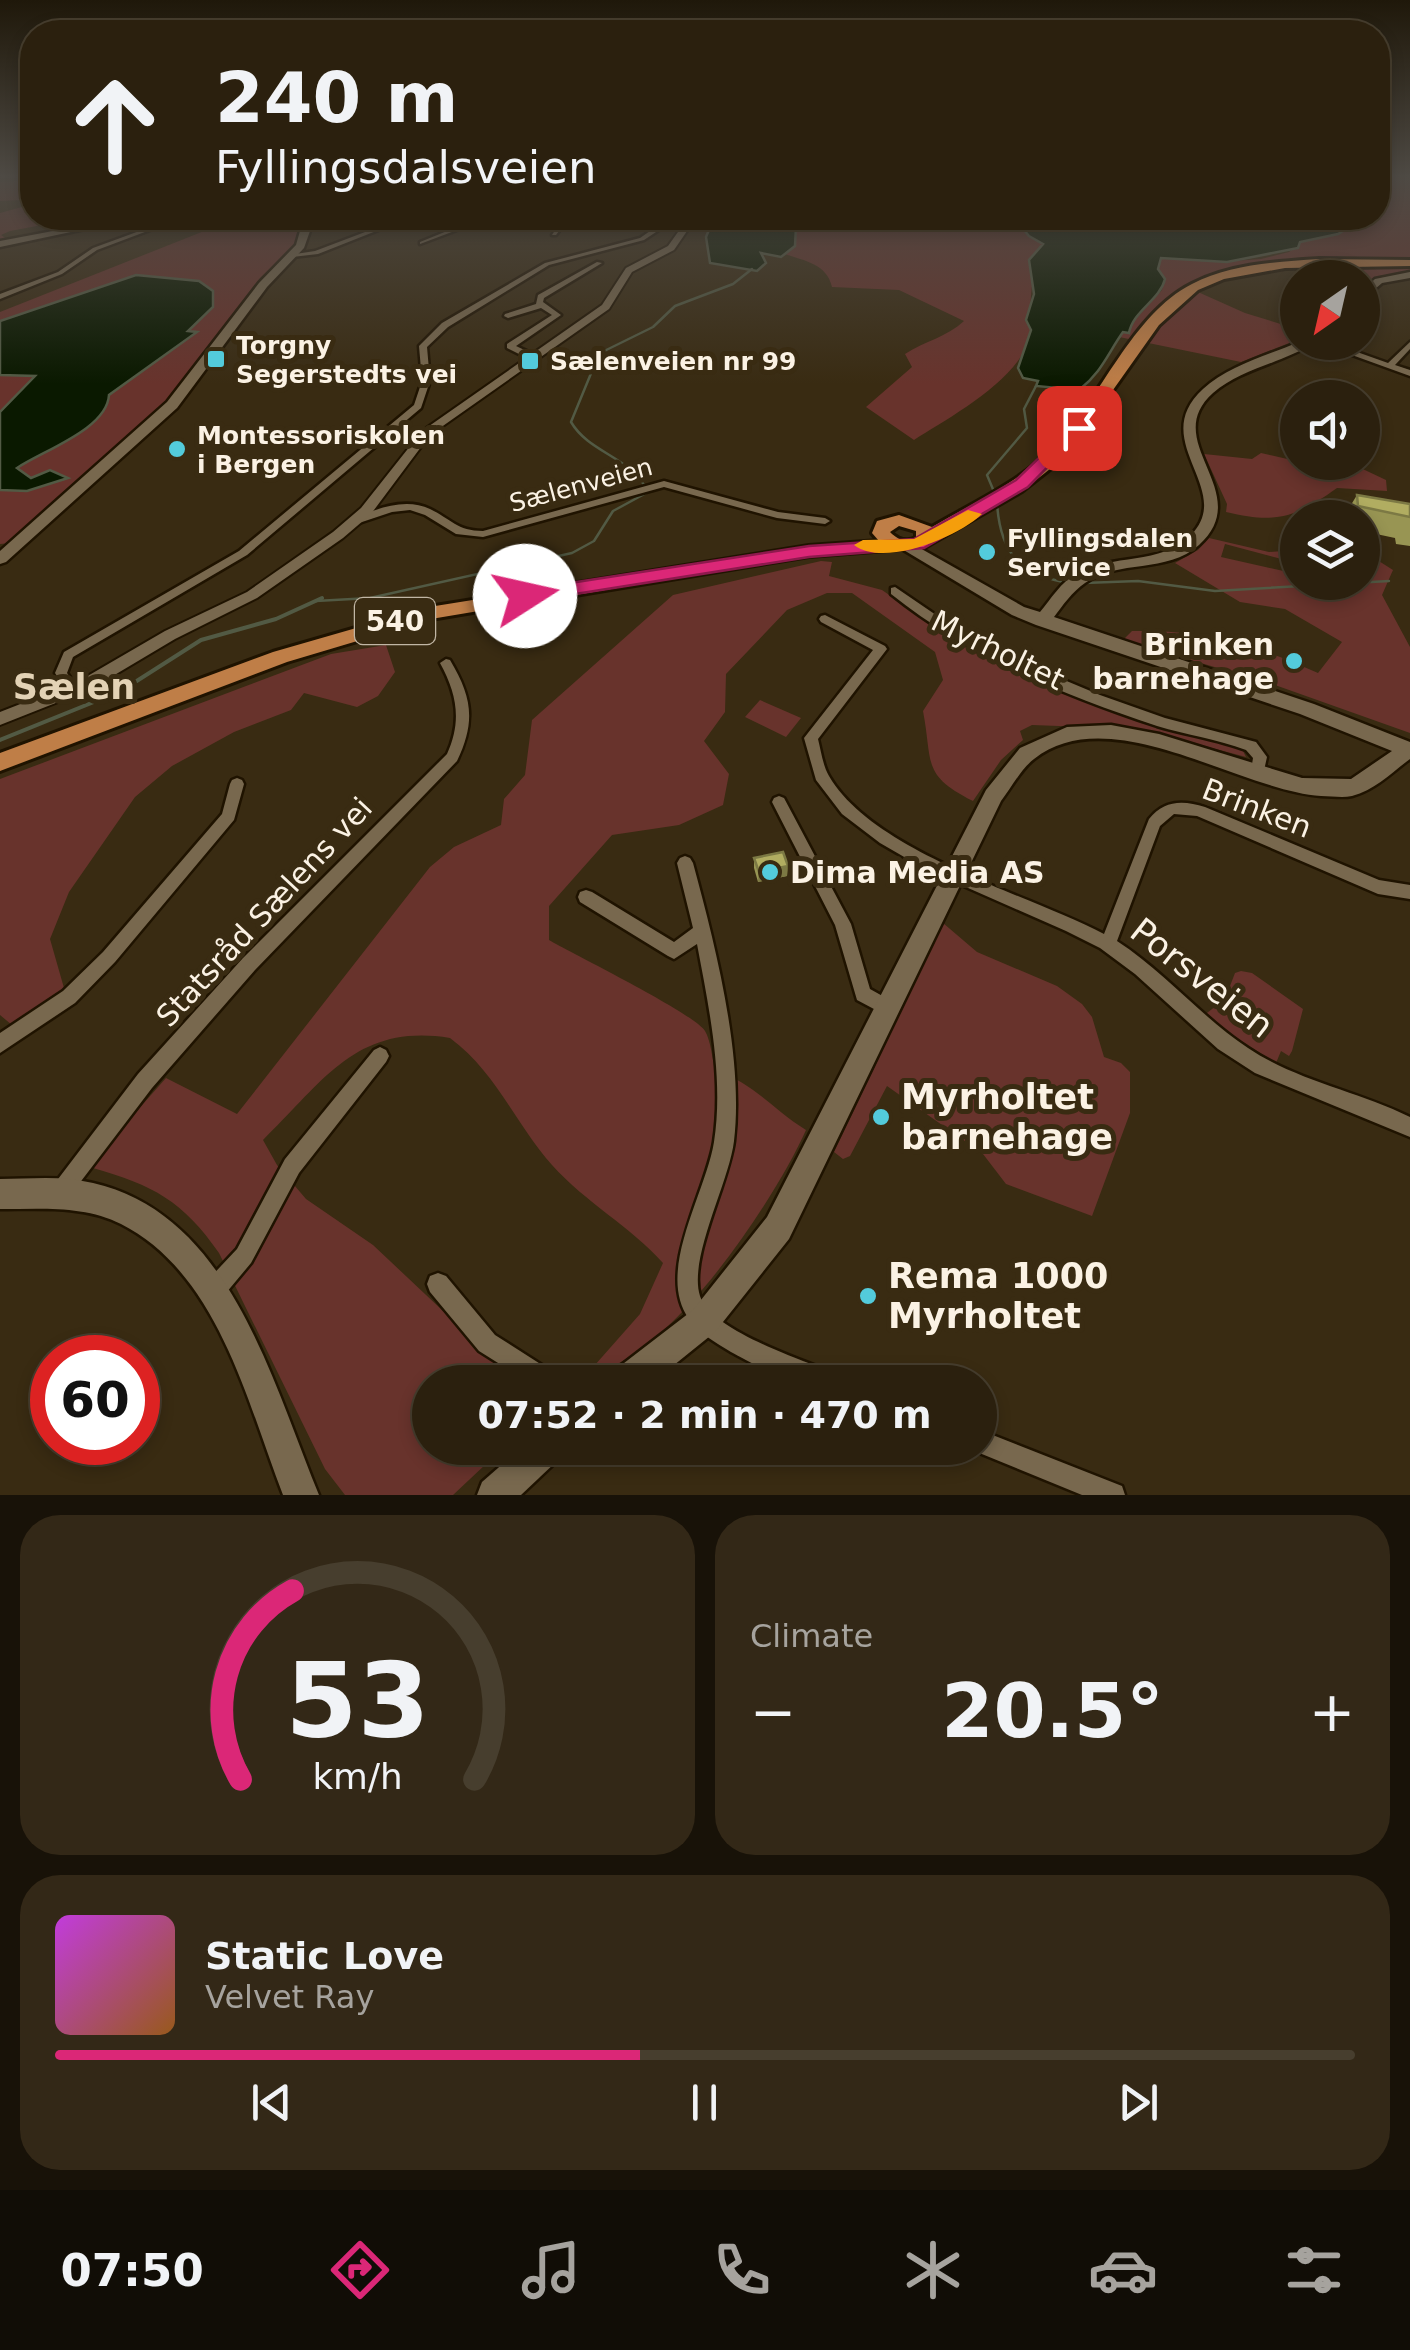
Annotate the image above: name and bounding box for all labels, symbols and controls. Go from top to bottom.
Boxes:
text: 240 m [215,57,458,139]
icon: ahead [50,60,180,190]
text: Fyllingsdalsveien [215,141,597,194]
north arrow [1280,260,1380,360]
map controls [1280,260,1380,600]
place label: Torgny Segerstedts vei [236,331,457,389]
place label: Sælenveien nr 99 [550,347,796,376]
marker: Torgny Segerstedts vei [205,348,227,370]
marker: Sælenveien nr 99 [519,350,541,372]
button: sound [1280,380,1380,480]
pin [1037,386,1122,471]
icon: arrive [1052,401,1107,456]
place label: Montessoriskolen i Bergen [197,421,445,479]
marker: Montessoriskolen i Bergen [166,438,188,460]
street label: Sælenveien [506,452,656,518]
button: layers [1280,500,1380,600]
place label: Fyllingsdalen Service [1007,524,1193,582]
marker: Fyllingsdalen Service [976,541,998,563]
position arrow [473,544,577,648]
road number: 540 [355,598,435,644]
street label: Myrholtet [926,603,1070,697]
place label: Brinken barnehage [1092,627,1274,696]
marker: Brinken barnehage [1283,650,1305,672]
district label: Sælen [13,667,135,707]
street label: Brinken [1197,771,1317,845]
street label: Statsråd Sælens vei [149,790,379,1034]
place label: Dima Media AS [790,855,1045,890]
marker: Dima Media AS [759,861,781,883]
street label: Porsveien [1123,910,1281,1046]
place label: Myrholtet barnehage [901,1077,1113,1157]
marker: Myrholtet barnehage [870,1106,892,1128]
place label: Rema 1000 Myrholtet [888,1256,1108,1336]
marker: Rema 1000 Myrholtet [857,1285,879,1307]
speed limit sign: 60 [30,1335,160,1465]
text: 07:52 · 2 min · 470 m [477,1393,932,1437]
text: Climate [750,1617,873,1655]
text: 53 [285,1640,430,1762]
text: 20.5° [941,1667,1164,1755]
text: − [750,1680,796,1744]
text: + [1309,1680,1355,1744]
text: km/h [312,1756,403,1797]
text: Static Love [205,1934,444,1978]
text: Velvet Ray [205,1978,374,2016]
icon: previous [244,2075,299,2130]
icon: pause [677,2075,732,2130]
icon: next [1111,2075,1166,2130]
icon: directions [325,2235,395,2305]
icon: music [516,2235,586,2305]
icon: phone [707,2235,777,2305]
icon: climate [898,2235,968,2305]
icon: car [1088,2235,1158,2305]
icon: filters [1279,2235,1349,2305]
text: 07:50 [60,2244,204,2297]

